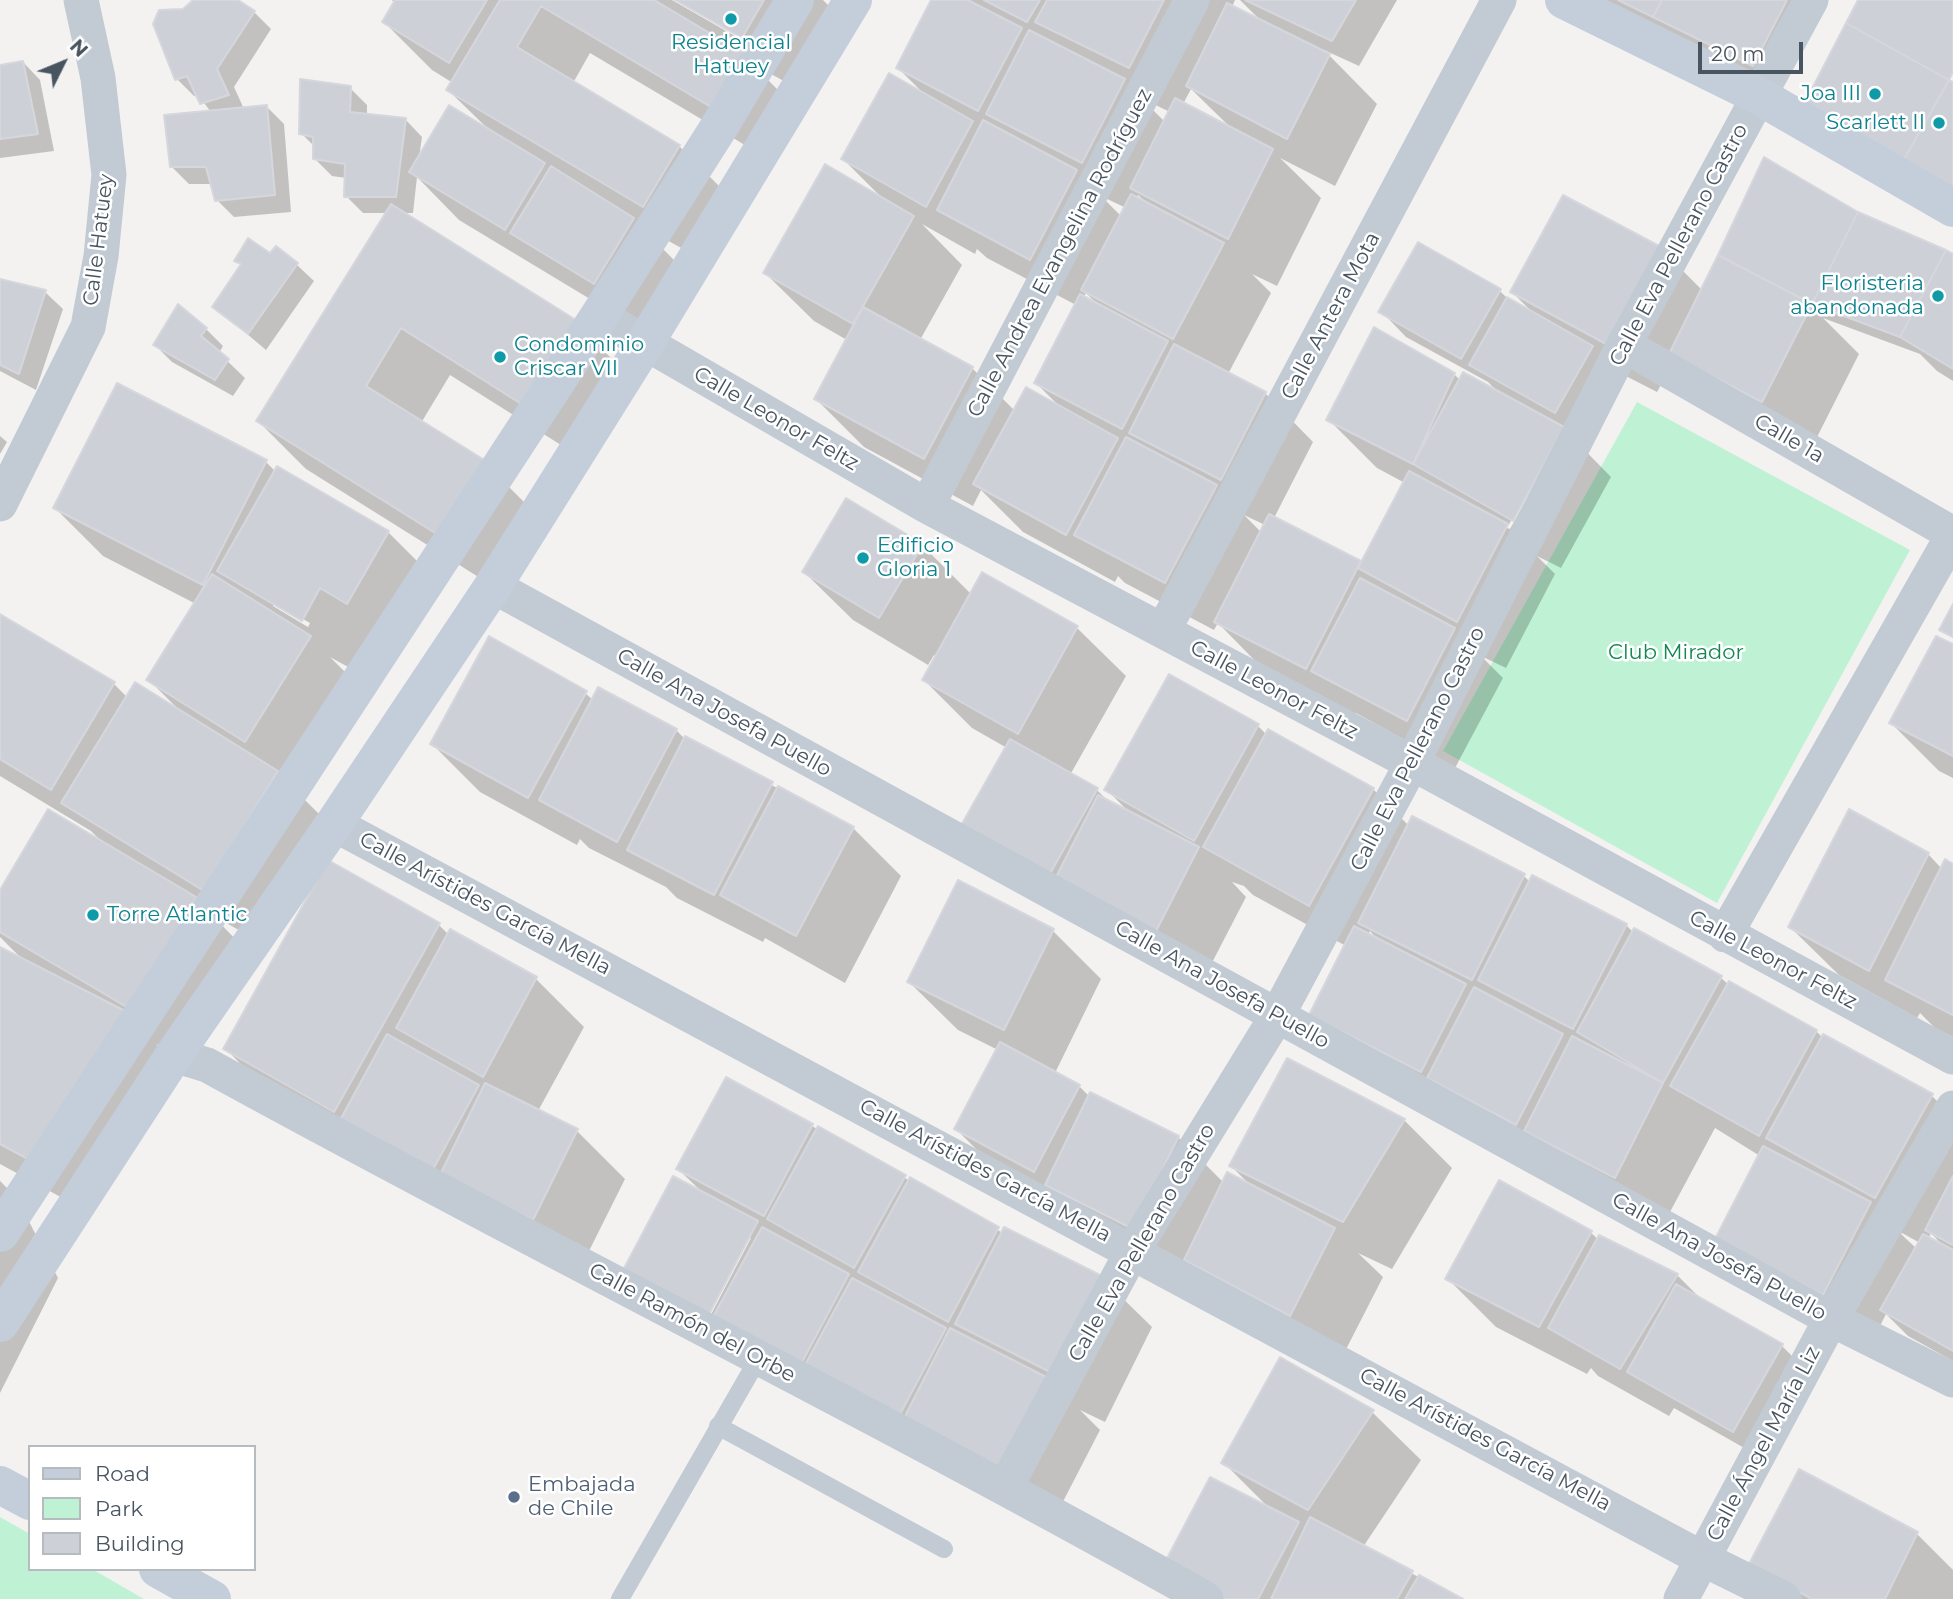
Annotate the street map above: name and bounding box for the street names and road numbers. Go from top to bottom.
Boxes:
street label: Calle Andrea Evangelina Rodríguez [962,84,1158,422]
street label: Calle Eva Pellerano Castro [1604,120,1754,370]
street label: Calle Hatuey [78,173,120,307]
street label: Calle Antera Mota [1276,228,1386,404]
street label: Calle Leonor Feltz [689,362,863,476]
street label: Calle 1a [1750,409,1828,469]
street label: Calle Eva Pellerano Castro [1345,623,1491,875]
street label: Calle Leonor Feltz [1186,635,1362,745]
street label: Calle Ana Josefa Puello [612,643,836,783]
street label: Calle Arístides García Mella [355,827,615,981]
street label: Calle Leonor Feltz [1685,905,1861,1015]
street label: Calle Ana Josefa Puello [1110,915,1334,1055]
street label: Calle Arístides García Mella [855,1094,1115,1248]
street label: Calle Eva Pellerano Castro [1063,1119,1221,1367]
street label: Calle Ana Josefa Puello [1607,1187,1831,1327]
street label: Calle Ramón del Orbe [585,1258,799,1388]
street label: Calle Ángel María Liz [1702,1342,1826,1546]
street label: Calle Arístides García Mella [1355,1363,1615,1517]

